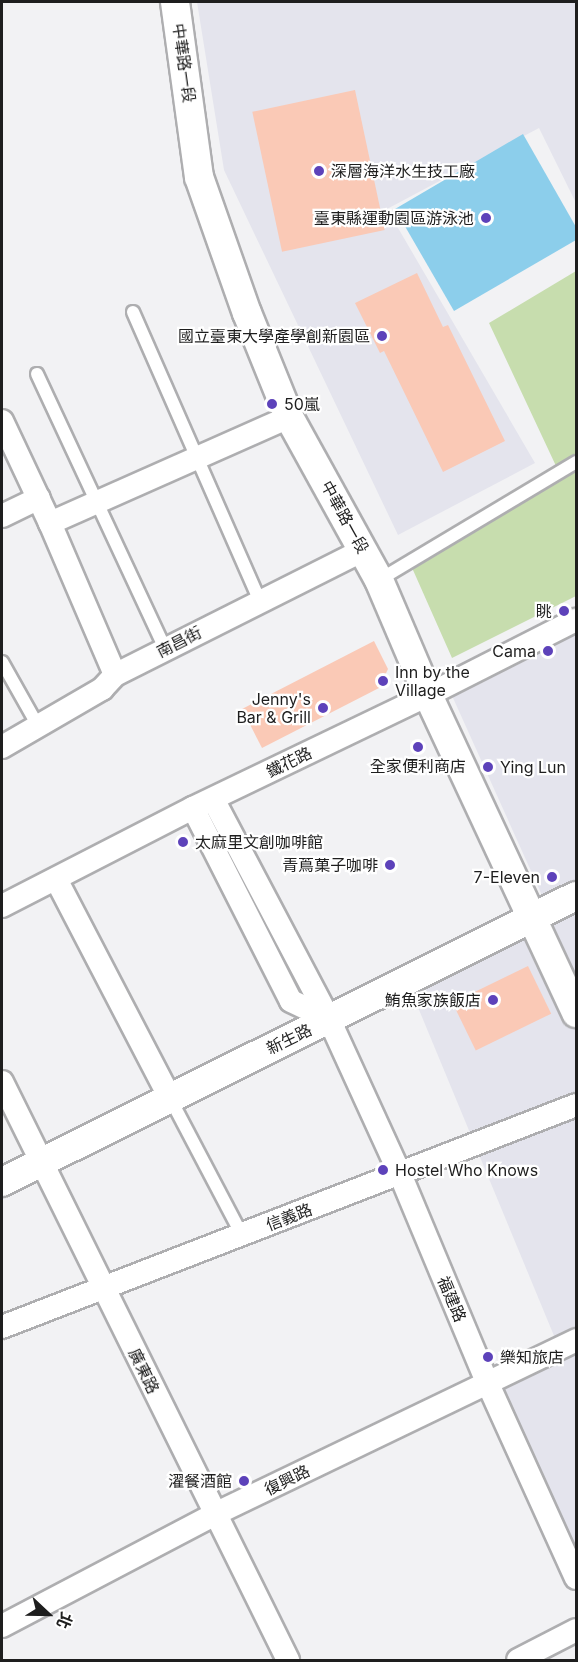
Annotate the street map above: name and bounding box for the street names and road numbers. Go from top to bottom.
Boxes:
street label: 中華路一段 [169,22,199,104]
street label: 中華路一段 [317,477,373,557]
street label: 南昌街 [153,623,205,661]
street label: 鐵花路 [263,743,315,781]
street label: 新生路 [263,1020,315,1058]
street label: 信義路 [263,1199,315,1235]
street label: 福建路 [434,1273,470,1325]
street label: 廣東路 [125,1345,163,1397]
street label: 復興路 [261,1461,313,1499]

